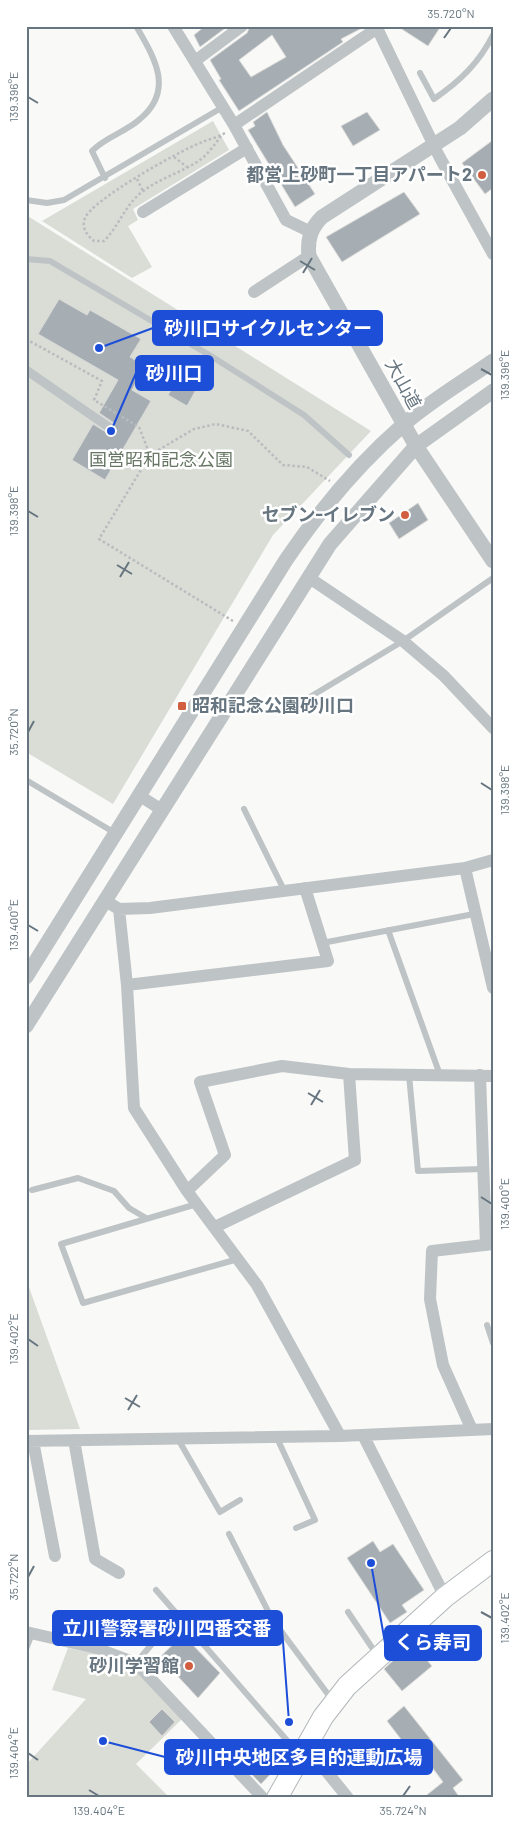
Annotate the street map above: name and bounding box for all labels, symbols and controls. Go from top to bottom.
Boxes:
text: 35.720°N [427,6,475,20]
text: 139.396°E [6,72,20,122]
place label: 都営上砂町一丁目アパート2 [246,163,472,185]
marker: 都営上砂町一丁目アパート2 [476,169,488,181]
callout: 砂川口サイクルセンター [153,311,382,345]
text: 砂川口サイクルセンター [164,316,372,339]
text: 139.396°E [497,350,511,400]
street label: 大山道 [381,355,427,412]
callout: 砂川口 [136,356,213,390]
text: 砂川口 [145,361,203,384]
park label: 国営昭和記念公園 [89,448,233,470]
text: 139.398°E [6,486,20,536]
place label: セブン-イレブン [262,503,395,525]
marker: セブン-イレブン [399,509,411,521]
place label: 昭和記念公園砂川口 [192,694,354,716]
marker: 昭和記念公園砂川口 [176,700,188,712]
text: 35.720°N [6,708,20,756]
text: 139.398°E [497,765,511,815]
text: 139.400°E [6,899,20,951]
text: 139.400°E [497,1178,511,1230]
text: 139.402°E [6,1313,20,1365]
text: 35.722°N [6,1554,20,1600]
text: 139.402°E [497,1592,511,1644]
callout: 立川警察署砂川四番交番 [53,1611,282,1645]
text: 立川警察署砂川四番交番 [62,1616,272,1639]
callout: くら寿司 [385,1626,481,1660]
text: くら寿司 [395,1630,471,1653]
place label: 砂川学習館 [89,1654,179,1676]
marker: 砂川学習館 [183,1660,195,1672]
text: 139.404°E [6,1727,20,1779]
callout: 砂川中央地区多目的運動広場 [165,1740,432,1774]
text: 砂川中央地区多目的運動広場 [175,1745,423,1768]
text: 139.404°E [73,1803,125,1817]
text: 35.724°N [379,1803,427,1817]

